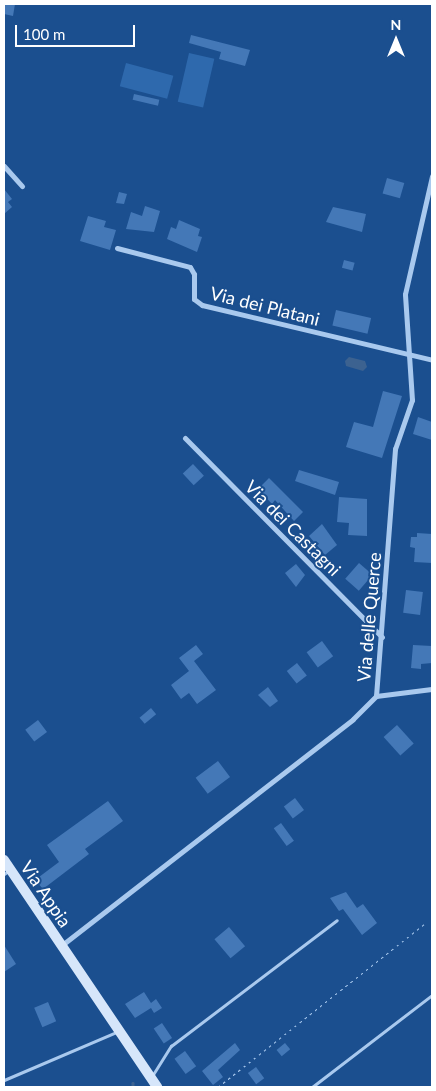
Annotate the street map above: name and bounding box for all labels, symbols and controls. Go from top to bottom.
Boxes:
scale bar [18,15,138,47]
north arrow [371,15,421,65]
text: N [391,16,401,33]
text: 100 m [23,25,65,43]
street label: Via dei Platani [208,282,322,330]
street label: Via dei Castagni [241,476,345,580]
street label: Via delle Querce [353,551,385,683]
street label: Via Appia [16,857,76,931]

